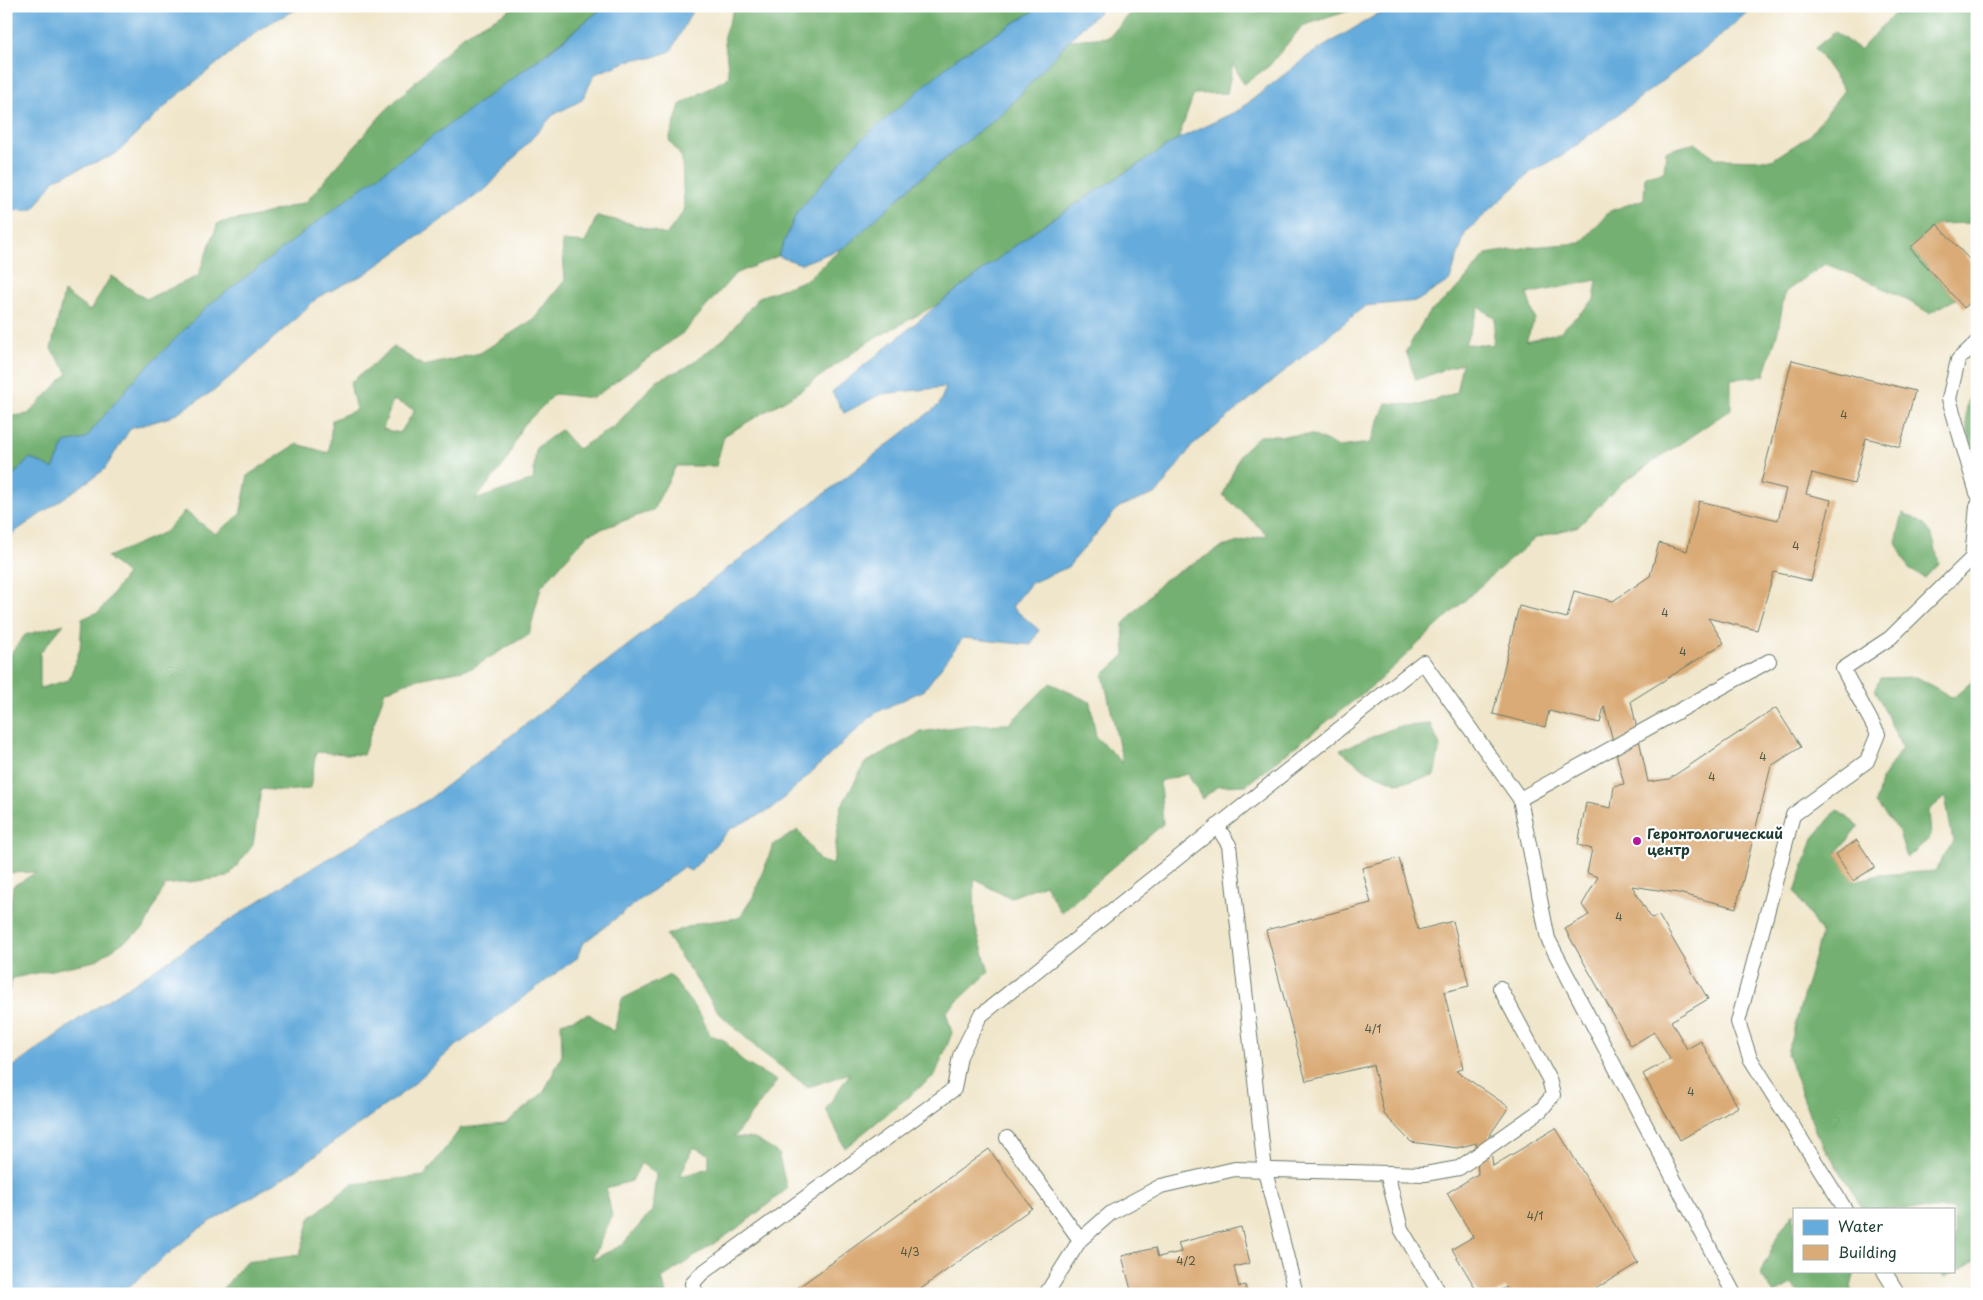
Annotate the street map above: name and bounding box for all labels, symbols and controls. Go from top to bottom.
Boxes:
house number: 4 [1840,406,1848,423]
house number: 4 [1792,537,1800,554]
house number: 4 [1661,604,1669,621]
house number: 4 [1679,643,1687,660]
house number: 4 [1759,748,1767,765]
house number: 4 [1708,768,1716,785]
place label: Геронтологический центр [1647,823,1783,860]
marker: Геронтологический центр [1631,835,1643,847]
house number: 4 [1615,908,1623,925]
house number: 4/1 [1365,1020,1381,1037]
house number: 4 [1687,1083,1695,1100]
house number: 4/1 [1527,1207,1543,1224]
legend [1793,1208,1956,1272]
text: Water [1838,1214,1883,1237]
text: Building [1838,1240,1897,1263]
house number: 4/3 [900,1243,920,1260]
house number: 4/2 [1176,1252,1196,1269]

